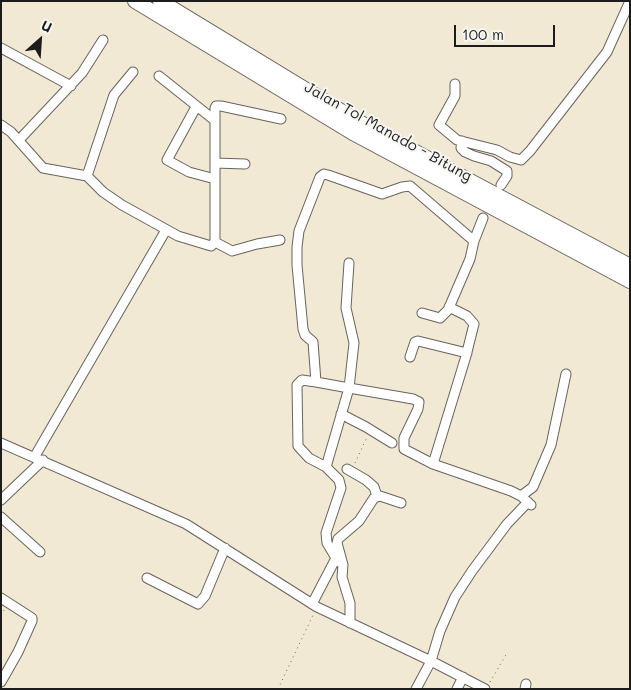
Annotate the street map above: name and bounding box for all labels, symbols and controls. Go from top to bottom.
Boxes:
north arrow [15,15,65,65]
text: U [38,15,55,37]
scale bar [456,15,557,47]
text: 100 m [462,24,504,44]
street label: Jalan Tol Manado - Bitung [301,78,475,186]

